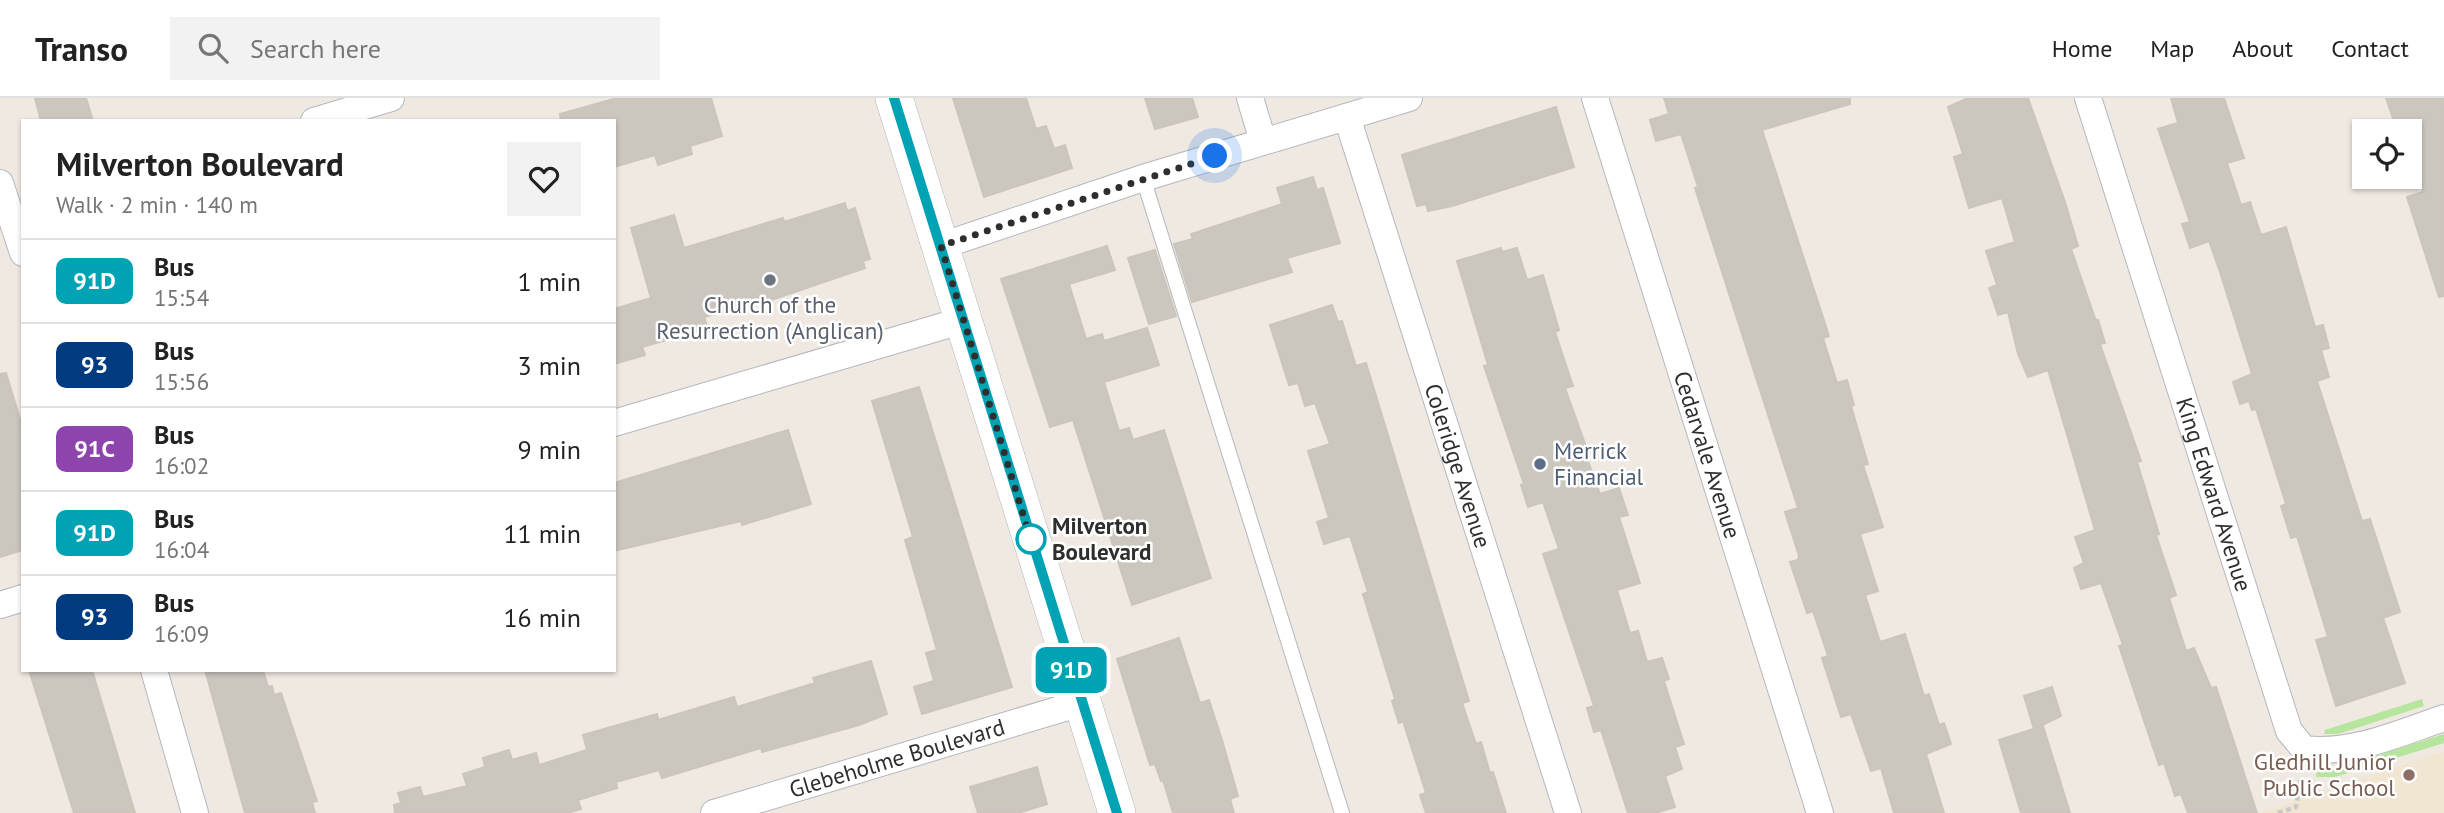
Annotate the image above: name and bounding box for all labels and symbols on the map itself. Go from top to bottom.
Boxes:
your location [1197,138,1232,173]
marker: Church of the Resurrection (Anglican) [762,272,778,288]
place label: Church of the Resurrection (Anglican) [656,290,884,345]
street label: Cedarvale Avenue [1668,367,1748,542]
street label: Coleridge Avenue [1419,380,1498,551]
street label: King Edward Avenue [2170,394,2259,595]
place label: Merrick Financial [1554,436,1644,491]
marker: Merrick Financial [1532,456,1548,472]
place label: Milverton Boulevard [1052,511,1151,566]
marker: Milverton Boulevard [1016,524,1046,554]
line badge: 91D [1031,647,1111,693]
street label: Glebeholme Boulevard [786,712,1008,804]
place label: Gledhill Junior Public School [2254,747,2395,802]
marker: Gledhill Junior Public School [2401,767,2417,783]

